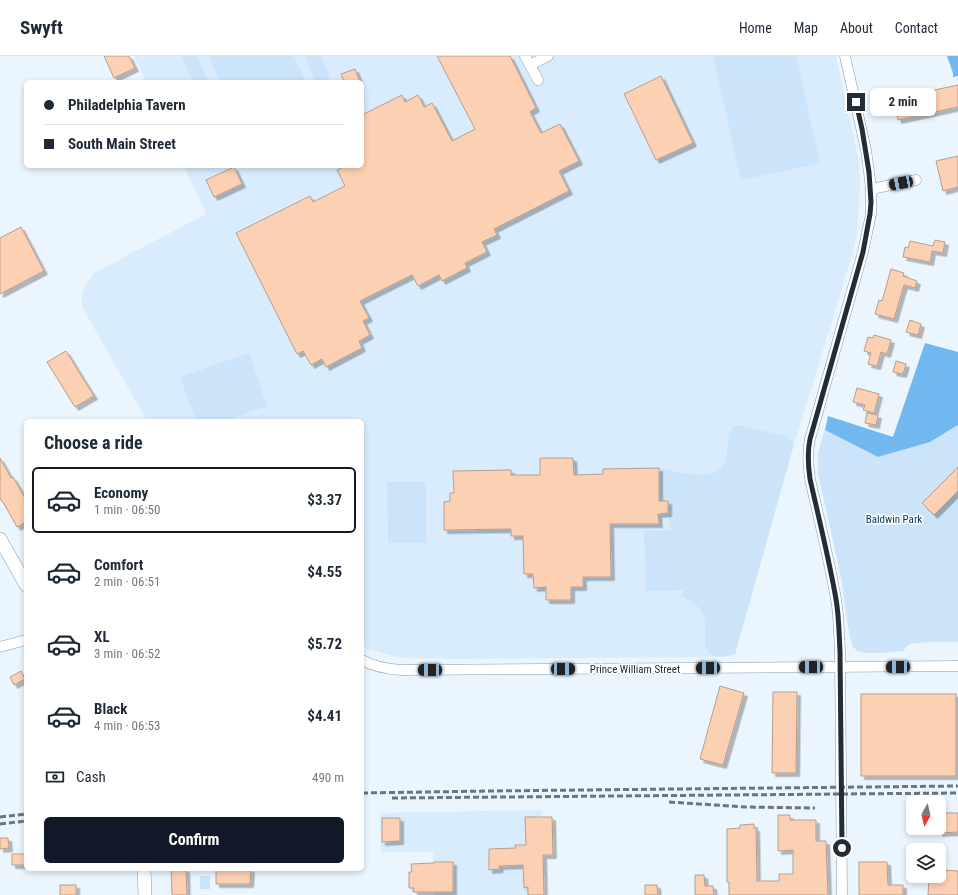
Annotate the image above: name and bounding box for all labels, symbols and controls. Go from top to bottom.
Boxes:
text: Swyft [20,16,63,39]
text: Home [739,20,772,36]
text: Map [794,20,818,36]
text: About [840,20,873,36]
text: Contact [895,20,938,36]
callout: 2 min [870,88,936,116]
route end [847,93,865,111]
text: 2 min [889,94,917,109]
text: Philadelphia Tavern [68,96,186,114]
text: South Main Street [68,135,176,153]
car [888,175,914,191]
text: Choose a ride [44,432,143,453]
icon: car [46,482,82,518]
text: Economy [94,484,148,502]
text: $3.37 [307,491,342,509]
text: 1 min · 06:50 [94,502,160,517]
park label: Baldwin Park [866,513,922,526]
icon: car [46,554,82,590]
text: Comfort [94,556,143,574]
text: $4.55 [307,563,342,581]
text: 2 min · 06:51 [94,574,160,589]
icon: car [46,626,82,662]
text: XL [94,628,110,646]
text: $5.72 [307,635,342,653]
text: 3 min · 06:52 [94,646,160,661]
car [799,661,823,673]
car [886,661,910,673]
car [696,662,720,674]
car [551,663,575,675]
street label: Prince William Street [590,663,680,676]
car [418,664,442,676]
icon: car [46,698,82,734]
text: Black [94,700,127,718]
text: $4.41 [307,707,342,725]
text: 4 min · 06:53 [94,718,160,733]
icon: cash [44,766,66,788]
text: Cash [76,768,106,786]
text: 490 m [312,770,344,785]
north arrow [906,795,946,835]
map controls [906,795,946,883]
button: Confirm [44,817,344,863]
route start [833,839,851,857]
button: layers [906,843,946,883]

